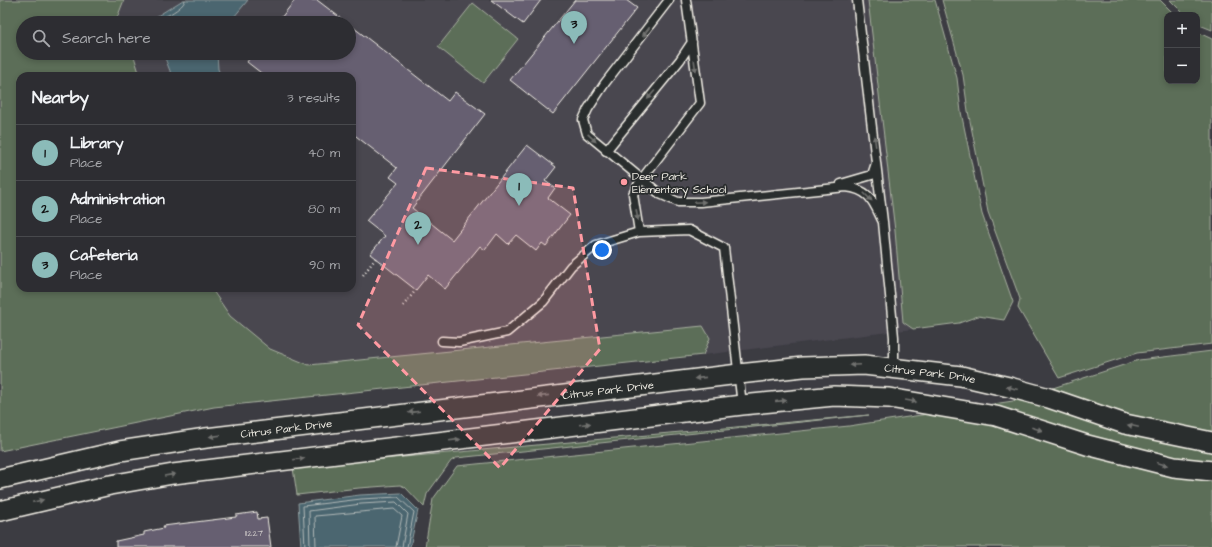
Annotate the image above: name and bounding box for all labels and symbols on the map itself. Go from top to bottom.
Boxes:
pin: 3 [561,11,587,44]
one-way arrow [642,26,650,37]
one-way arrow [692,60,698,72]
one-way arrow [647,89,656,100]
one-way arrow [587,134,597,143]
one-way arrow [872,135,878,147]
place label: Deer Park Elementary School [632,169,727,198]
pin: 1 [506,173,532,206]
marker: Deer Park Elementary School [619,177,629,187]
one-way arrow [863,192,873,201]
one-way arrow [694,198,706,205]
one-way arrow [634,209,640,222]
pin: 2 [405,212,431,245]
your location [592,240,612,260]
street label: Citrus Park Drive [884,360,977,387]
one-way arrow [849,362,861,369]
one-way arrow [694,375,706,382]
street label: Citrus Park Drive [561,377,655,403]
one-way arrow [1006,385,1018,391]
one-way arrow [537,393,549,400]
one-way arrow [775,398,787,404]
one-way arrow [905,399,917,405]
one-way arrow [408,408,420,415]
street label: Citrus Park Drive [240,415,333,441]
one-way arrow [578,421,591,427]
one-way arrow [1127,422,1139,428]
one-way arrow [1032,426,1044,432]
one-way arrow [209,433,221,439]
one-way arrow [449,436,462,443]
one-way arrow [293,455,305,462]
one-way arrow [1156,462,1169,468]
one-way arrow [164,471,176,477]
one-way arrow [32,498,44,504]
house number: 11227 [245,527,264,540]

